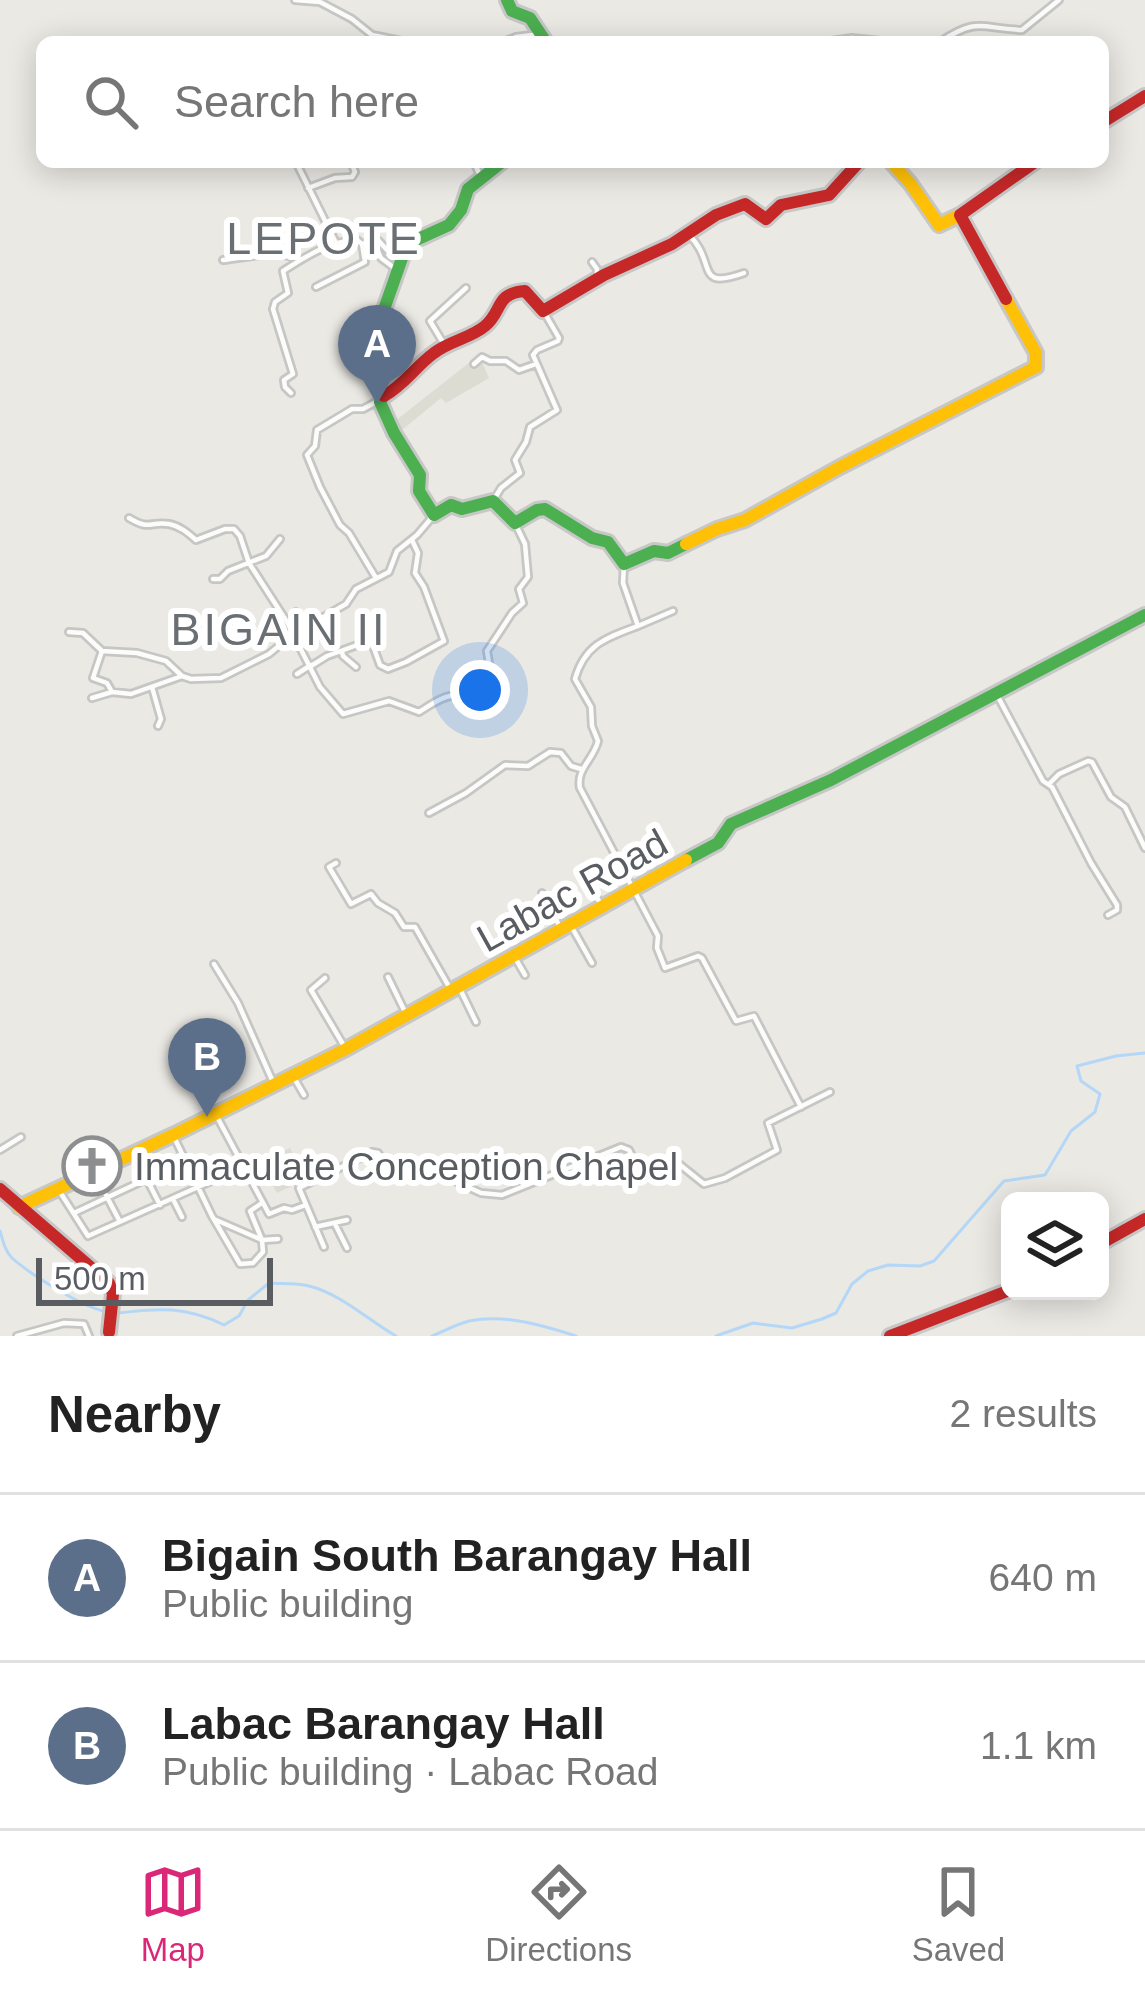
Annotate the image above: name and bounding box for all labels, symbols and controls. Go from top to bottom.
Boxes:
search box [36,36,1109,168]
icon: search [78,69,144,135]
text: Search here [174,76,419,127]
district label: LEPOTE [226,213,422,264]
pin: A [338,305,416,404]
district label: BIGAIN II [170,604,388,655]
your location [450,660,510,720]
street label: Labac Road [470,821,675,960]
pin: B [168,1018,246,1117]
church icon: Immaculate Conception Chapel [61,1135,123,1197]
place label: Immaculate Conception Chapel [134,1145,678,1188]
map controls [1001,1192,1109,1300]
button: layers [1001,1192,1109,1300]
scale bar [36,1252,273,1305]
text: 500 m [54,1260,146,1297]
text: Nearby [48,1386,221,1443]
text: 2 results [950,1392,1097,1435]
text: Bigain South Barangay Hall [162,1530,752,1581]
text: A [73,1556,101,1599]
text: 640 m [989,1556,1097,1599]
text: Public building [162,1582,414,1625]
text: Labac Barangay Hall [162,1698,605,1749]
text: B [73,1724,101,1767]
text: 1.1 km [980,1724,1097,1767]
text: Public building · Labac Road [162,1750,659,1793]
tab: Map [140,1859,206,1969]
tab: Directions [485,1859,632,1969]
tab: Saved [912,1859,1005,1969]

